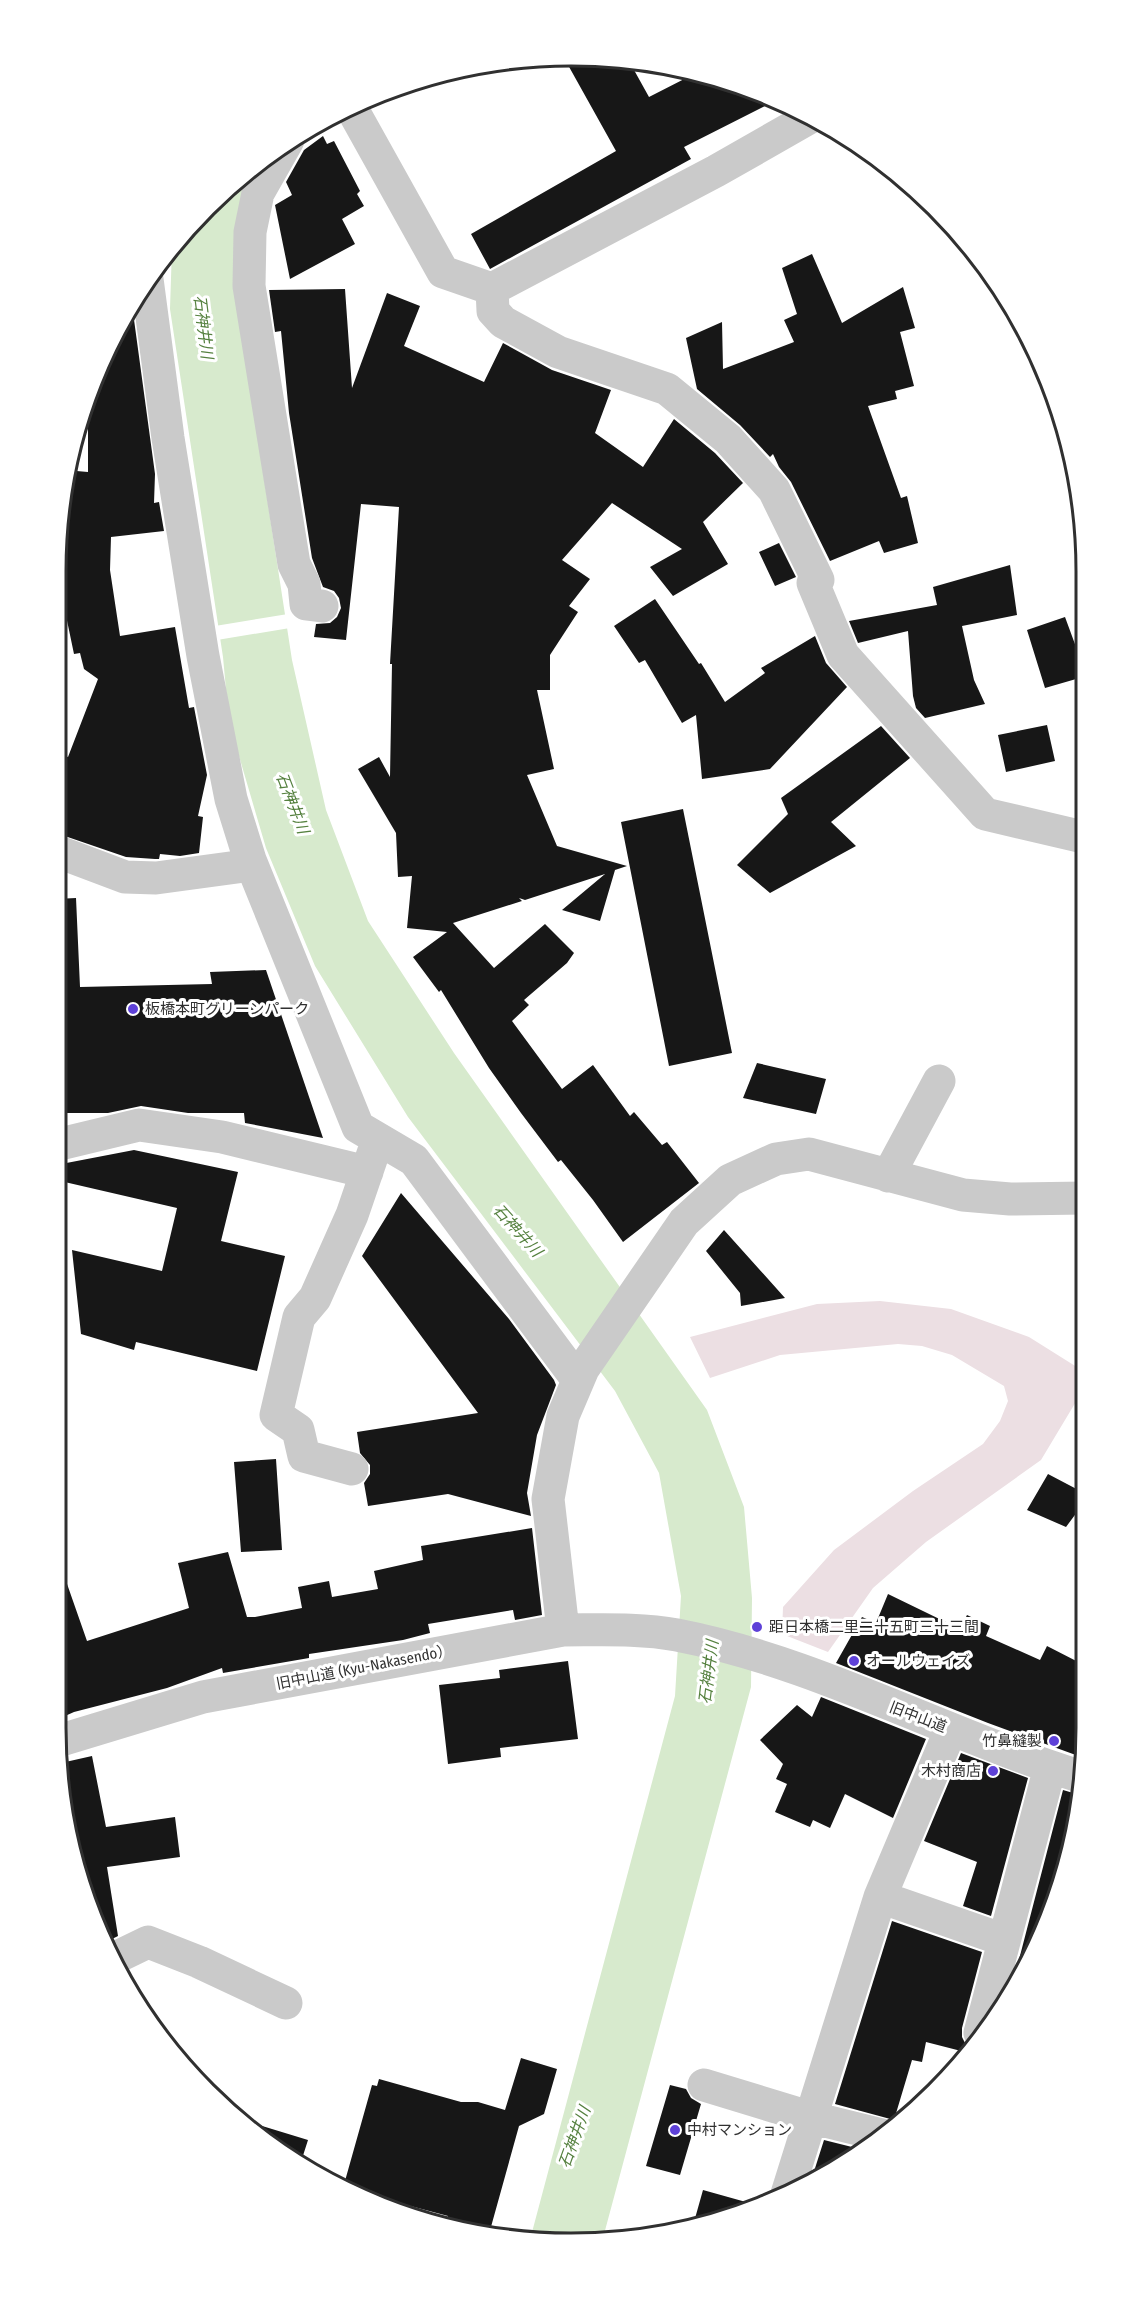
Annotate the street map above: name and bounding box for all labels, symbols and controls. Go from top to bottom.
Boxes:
water label: 石神井川 [190,294,217,362]
water label: 石神井川 [272,770,314,838]
place label: 板橋本町グリーンパーク [145,1000,309,1018]
marker: 板橋本町グリーンパーク [126,1002,140,1016]
water label: 石神井川 [489,1200,547,1262]
place label: 距日本橋二里二十五町三十三間 [769,1618,979,1636]
marker: 距日本橋二里二十五町三十三間 [750,1620,764,1634]
water label: 石神井川 [695,1637,722,1705]
street label: 旧中山道 (Kyu-Nakasendo） [274,1641,454,1693]
place label: オールウェイズ [866,1652,971,1670]
marker: オールウェイズ [847,1654,861,1668]
street label: 旧中山道 [887,1698,949,1736]
place label: 竹鼻縫製 [982,1732,1042,1750]
marker: 竹鼻縫製 [1047,1734,1061,1748]
place label: 木村商店 [921,1762,981,1780]
marker: 木村商店 [986,1764,1000,1778]
water label: 石神井川 [555,2102,595,2170]
place label: 中村マンション [687,2121,792,2139]
marker: 中村マンション [668,2123,682,2137]

